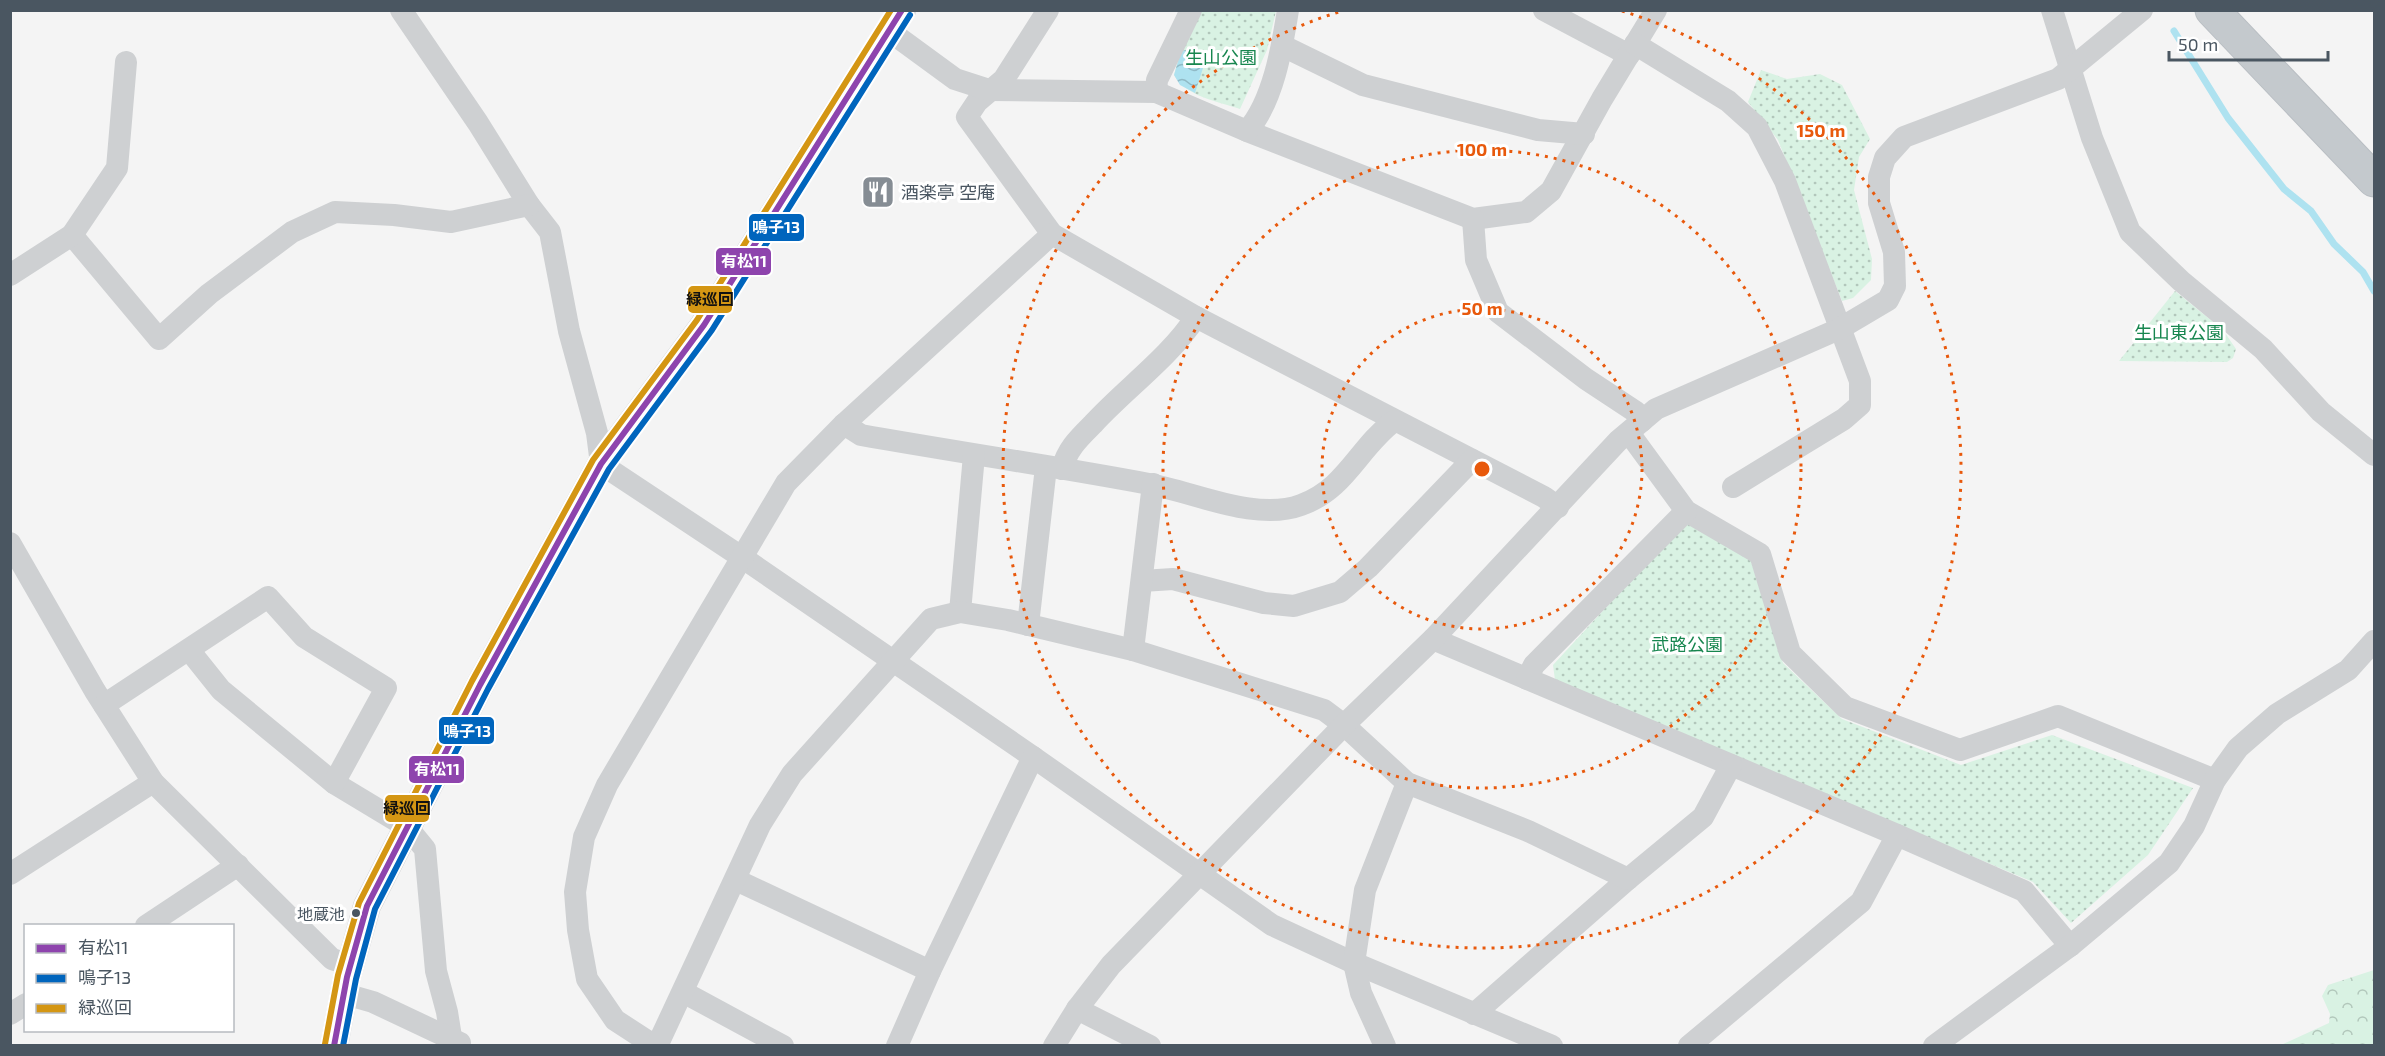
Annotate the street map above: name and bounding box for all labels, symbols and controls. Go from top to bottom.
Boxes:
scale bar [2169,24,2328,62]
text: 50 m [2178,33,2218,55]
park label: 生山公園 [1185,46,1257,68]
text: 150 m [1797,119,1845,141]
text: 100 m [1457,138,1507,160]
restaurant icon: 酒楽亭 空庵 [860,174,896,210]
place label: 酒楽亭 空庵 [901,181,995,203]
line badge: 鳴子13 [748,213,805,242]
text: 鳴子13 [752,217,800,236]
line badge: 有松11 [715,247,772,276]
text: 有松11 [721,251,767,270]
line badge: 緑巡回 [687,285,733,314]
text: 緑巡回 [686,289,734,308]
text: 50 m [1461,297,1503,319]
park label: 生山東公園 [2134,321,2224,343]
centre of rings [1472,459,1492,479]
park label: 武路公園 [1651,633,1723,655]
line badge: 鳴子13 [438,716,495,745]
text: 鳴子13 [443,721,491,740]
line badge: 有松11 [408,755,465,784]
text: 有松11 [414,759,460,778]
line badge: 緑巡回 [384,794,430,823]
text: 緑巡回 [383,798,431,817]
place label: 地蔵池 [297,904,345,923]
marker: 地蔵池 [350,907,362,919]
legend [24,924,234,1032]
text: 有松11 [78,936,128,958]
text: 鳴子13 [78,966,131,988]
text: 緑巡回 [78,996,132,1018]

